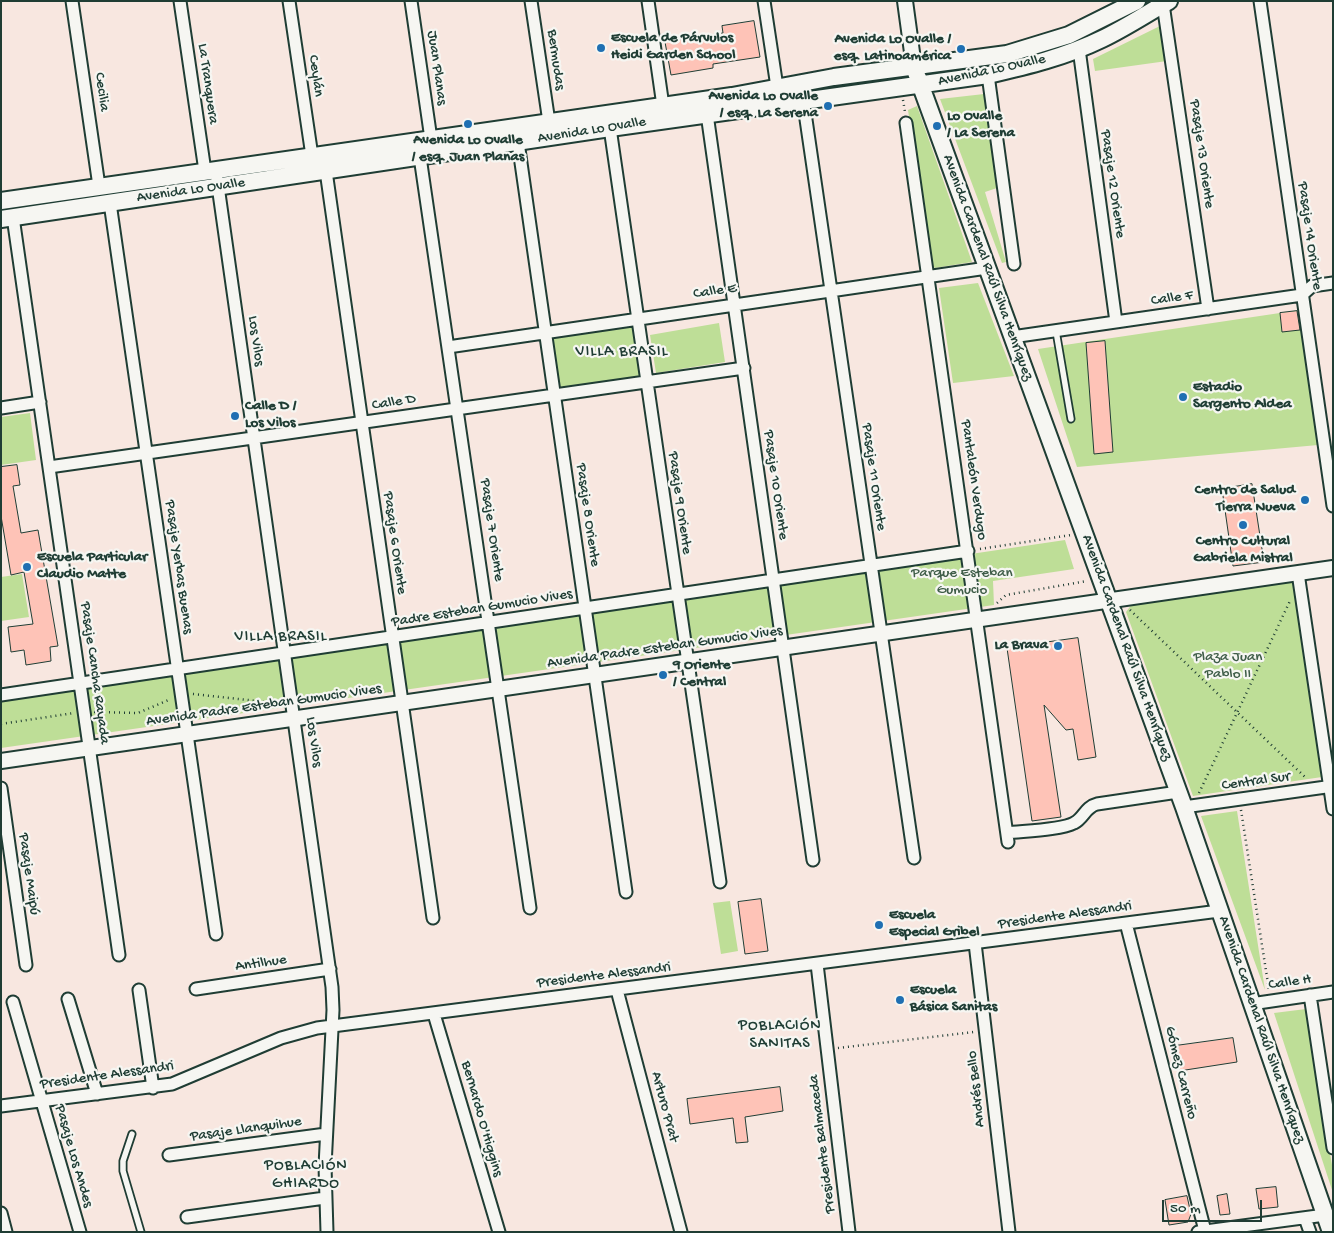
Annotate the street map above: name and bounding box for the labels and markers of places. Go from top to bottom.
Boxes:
place label: Escuela de Párvulos Heidi Garden School [611,30,735,65]
place label: Avenida Lo Ovalle / esq. Latinoamérica [834,31,951,66]
marker: Escuela de Párvulos Heidi Garden School [595,42,607,54]
marker: Avenida Lo Ovalle / esq. Latinoamérica [955,43,967,55]
place label: Avenida Lo Ovalle / esq. La Serena [709,88,818,123]
marker: Avenida Lo Ovalle / esq. La Serena [822,100,834,112]
place label: Lo Ovalle / La Serena [947,108,1015,143]
marker: Avenida Lo Ovalle / esq. Juan Planas [462,118,474,130]
marker: Lo Ovalle / La Serena [931,120,943,132]
place label: Avenida Lo Ovalle / esq. Juan Planas [412,132,524,167]
place label: Estadio Sargento Aldea [1193,379,1291,414]
marker: Estadio Sargento Aldea [1177,391,1189,403]
place label: Calle D / Los Vilos [245,398,296,433]
marker: Calle D / Los Vilos [229,410,241,422]
place label: Centro de Salud Tierra Nueva [1195,482,1295,517]
marker: Centro de Salud Tierra Nueva [1299,494,1311,506]
marker: Centro Cultural Gabriela Mistral [1237,519,1249,531]
place label: Centro Cultural Gabriela Mistral [1193,533,1293,568]
place label: Escuela Particular Claudio Matte [37,549,147,584]
marker: Escuela Particular Claudio Matte [21,561,33,573]
place label: La Brava [994,637,1048,655]
marker: La Brava [1052,640,1064,652]
place label: 9 Oriente / Central [673,657,730,692]
marker: 9 Oriente / Central [657,669,669,681]
place label: Escuela Especial Gribel [889,907,980,942]
marker: Escuela Especial Gribel [873,919,885,931]
place label: Escuela Básica Sanitas [910,982,997,1017]
marker: Escuela Básica Sanitas [894,994,906,1006]

